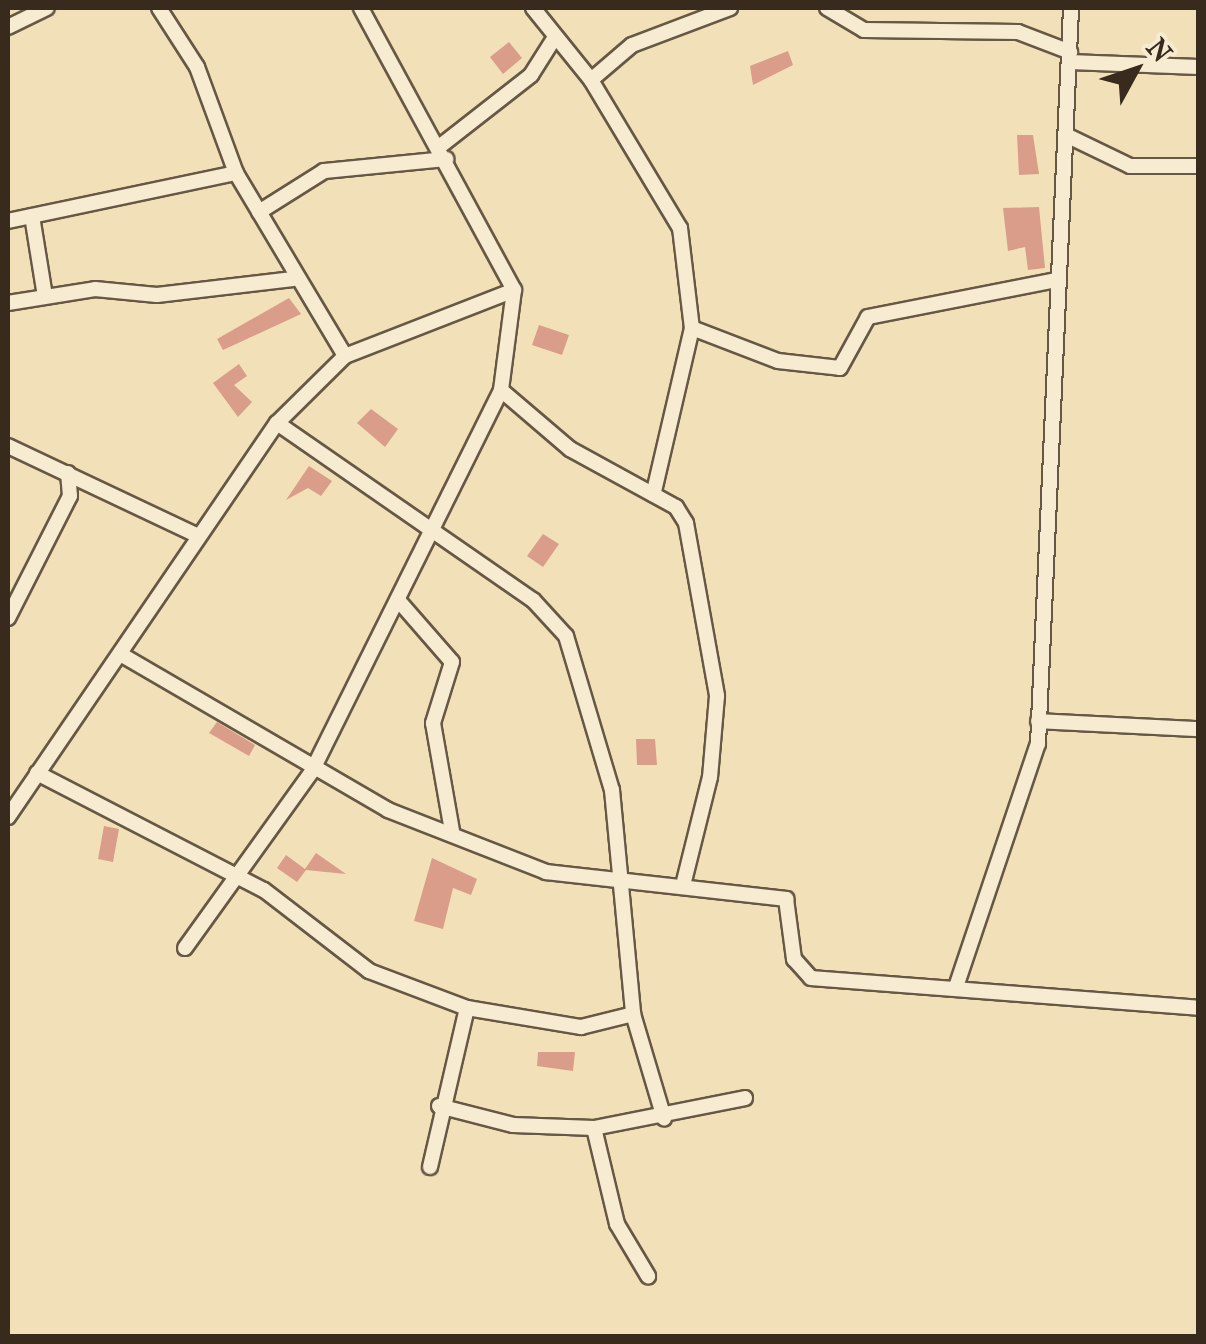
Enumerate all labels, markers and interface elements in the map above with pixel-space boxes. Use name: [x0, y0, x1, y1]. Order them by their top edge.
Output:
north arrow: [1086, 20, 1186, 120]
text: N: [1140, 32, 1179, 69]

